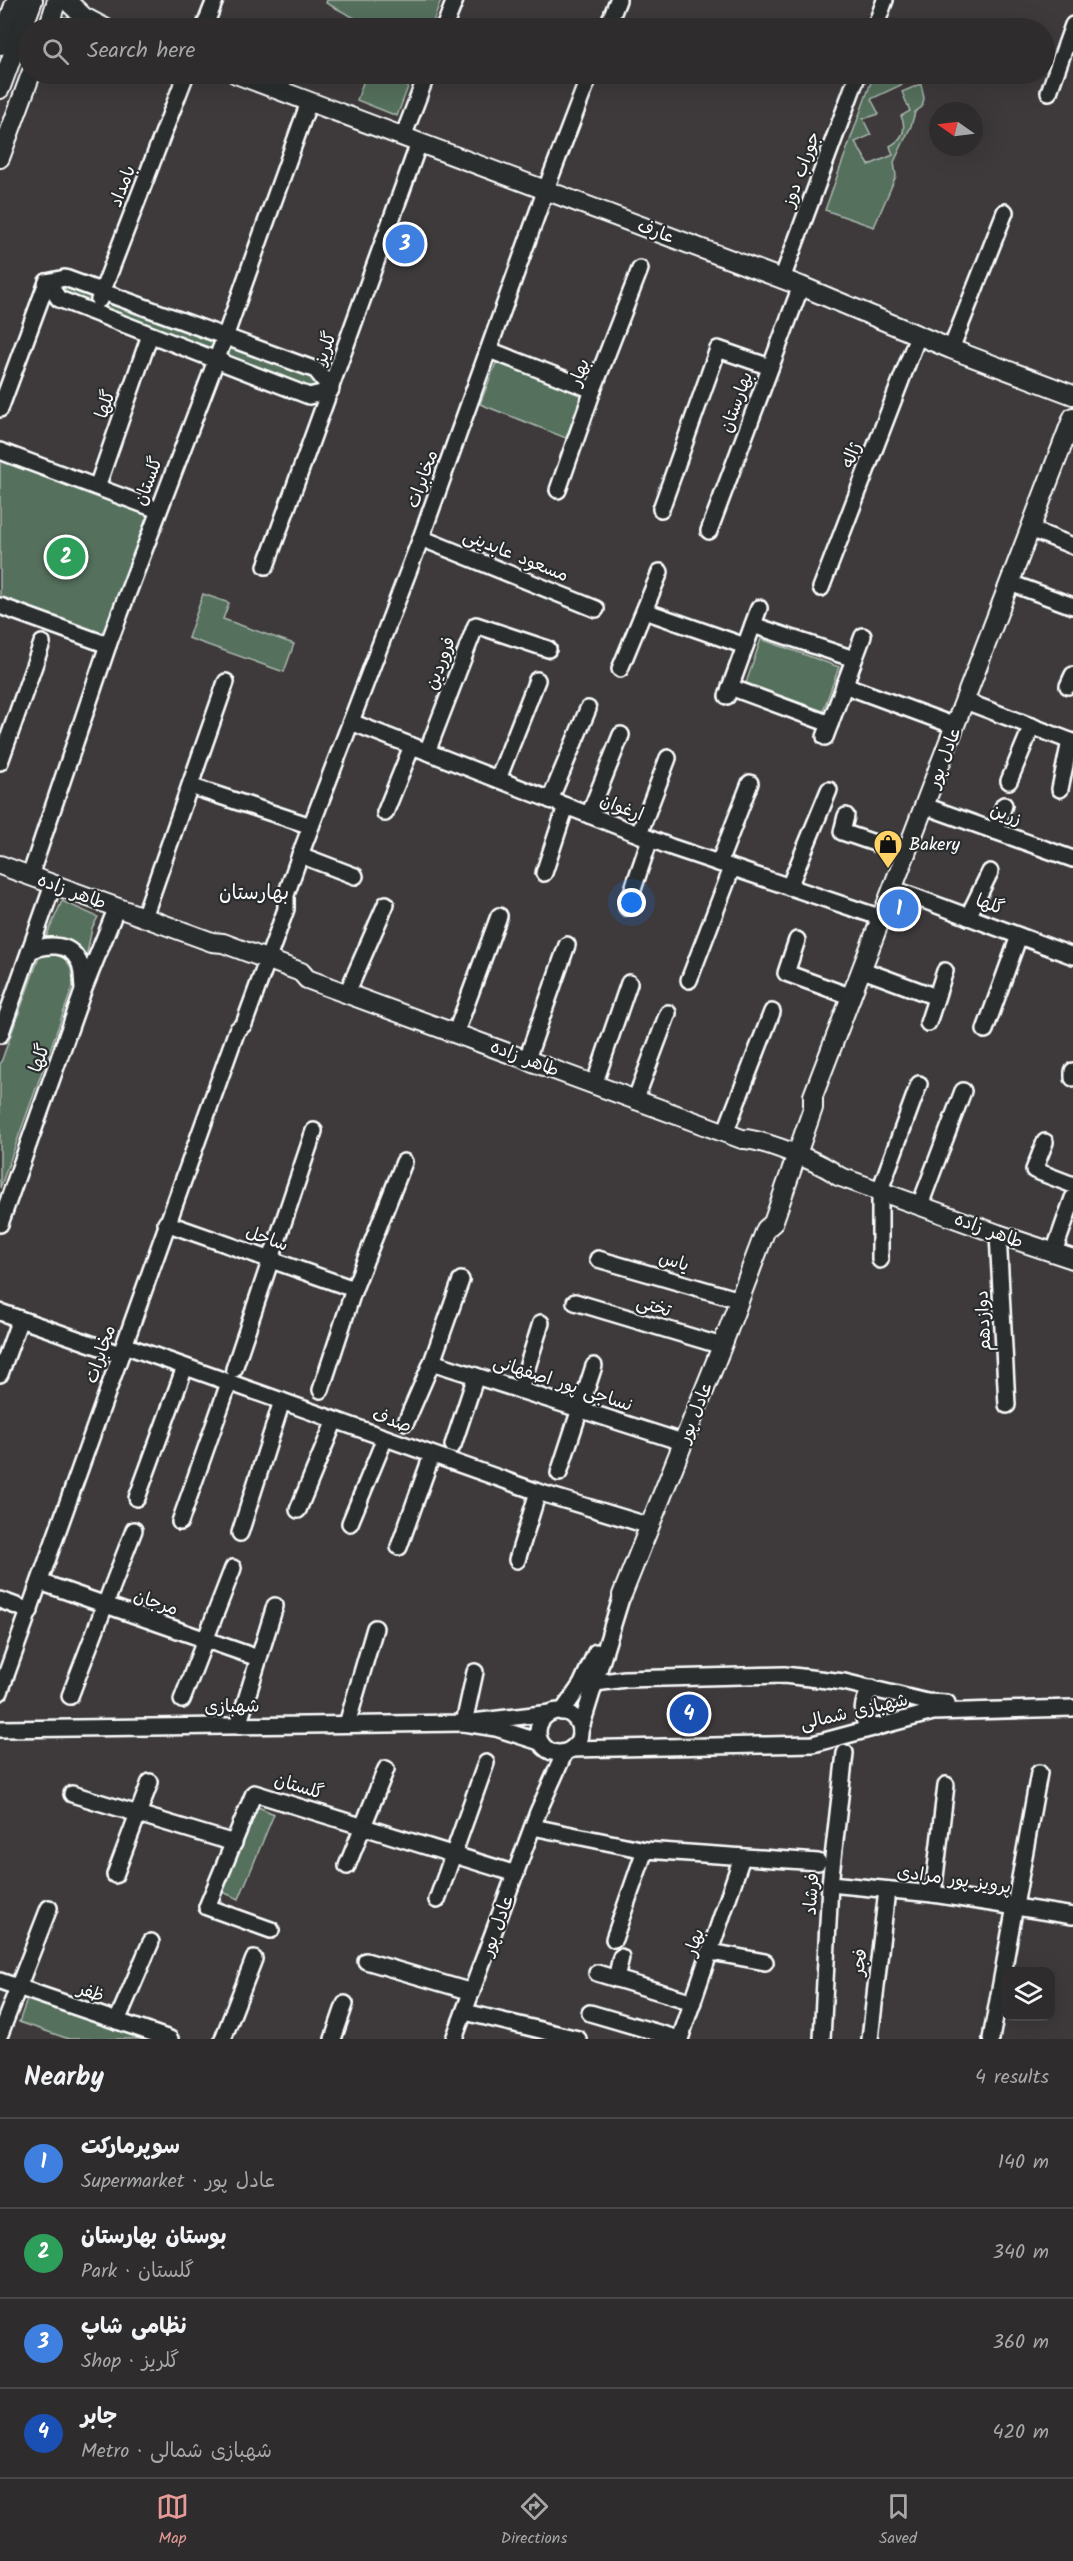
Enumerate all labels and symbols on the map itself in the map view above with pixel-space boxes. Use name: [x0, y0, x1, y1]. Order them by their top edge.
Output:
north arrow: [929, 102, 983, 156]
street label: جوراب دوز: [775, 128, 829, 213]
street label: بامداد: [102, 161, 145, 212]
street label: عارف: [633, 212, 678, 253]
pin: 3: [386, 222, 424, 266]
street label: گلریز: [306, 327, 346, 371]
street label: بهار: [561, 355, 599, 392]
street label: بهارستان: [713, 368, 762, 437]
street label: گلها: [88, 386, 125, 423]
street label: ژاله: [834, 438, 871, 473]
street label: مخابرات: [399, 446, 447, 513]
street label: گلستان: [127, 453, 172, 510]
street label: مسعود عابدینی: [458, 522, 573, 591]
pin: 2: [46, 534, 86, 580]
street label: فروردین: [418, 633, 465, 694]
street label: عادل پور: [920, 722, 970, 794]
street label: ارغوان: [595, 787, 648, 830]
street label: زرین: [985, 796, 1026, 835]
shop icon: Bakery: [872, 828, 904, 870]
place label: Bakery: [909, 831, 960, 860]
street label: طاهر زاده: [33, 867, 110, 918]
district label: بهارستان: [219, 878, 289, 910]
pin: 1: [880, 886, 918, 932]
street label: گلها: [971, 887, 1008, 924]
your location: [617, 888, 646, 917]
street label: طاهر زاده: [486, 1033, 563, 1086]
street label: گلها: [22, 1040, 59, 1077]
street label: طاهر زاده: [950, 1206, 1027, 1257]
street label: ساحل: [241, 1218, 292, 1261]
street label: یاس: [655, 1244, 692, 1281]
street label: تختی: [633, 1288, 675, 1327]
street label: دوازدهم: [968, 1290, 1001, 1352]
street label: مخابرات: [78, 1321, 125, 1388]
street label: نساجی پور اصفهانی: [489, 1348, 636, 1421]
street label: عادل پور: [670, 1377, 722, 1450]
street label: صدف: [368, 1401, 415, 1442]
street label: مرجان: [129, 1582, 182, 1625]
street label: شهبازی شمالی: [798, 1686, 911, 1739]
pin: 4: [670, 1692, 708, 1736]
street label: شهبازی: [204, 1693, 260, 1722]
street label: گلستان: [270, 1766, 327, 1809]
street label: پرویز پور مرادی: [895, 1858, 1013, 1903]
street label: فرشاد: [797, 1872, 828, 1916]
street label: عادل پور: [473, 1890, 523, 1962]
street label: بهار: [677, 1925, 714, 1962]
street label: فجر: [844, 1947, 877, 1979]
street label: ظفر: [71, 1975, 108, 2011]

